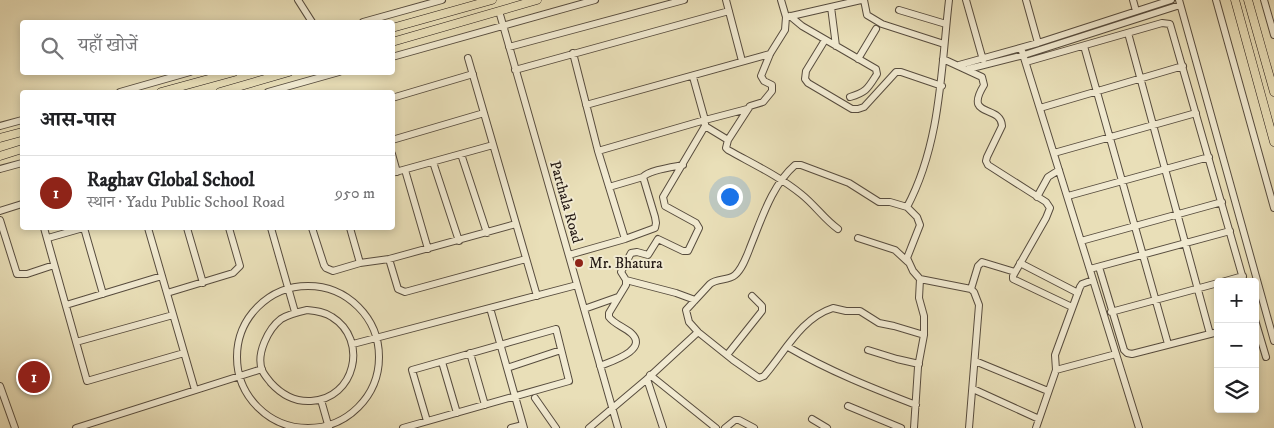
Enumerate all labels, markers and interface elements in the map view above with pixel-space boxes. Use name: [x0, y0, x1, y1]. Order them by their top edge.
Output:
search box: [20, 20, 395, 75]
icon: search: [38, 34, 66, 62]
text: यहाँ खोजें: [78, 34, 138, 57]
text: आस-पास: [40, 107, 115, 133]
street label: Parthala Road: [545, 159, 587, 246]
text: Raghav Global School: [87, 169, 254, 192]
text: 1: [53, 183, 59, 203]
text: 950 m: [335, 183, 375, 203]
your location: [717, 184, 743, 210]
text: स्थान · Yadu Public School Road: [87, 192, 285, 212]
place label: Mr. Bhatura: [589, 254, 663, 273]
marker: Mr. Bhatura: [573, 257, 585, 269]
map controls: [1214, 278, 1259, 413]
button: +: [1214, 278, 1259, 323]
button: −: [1214, 323, 1259, 368]
pin: 1: [18, 358, 50, 396]
button: layers: [1214, 368, 1259, 413]

